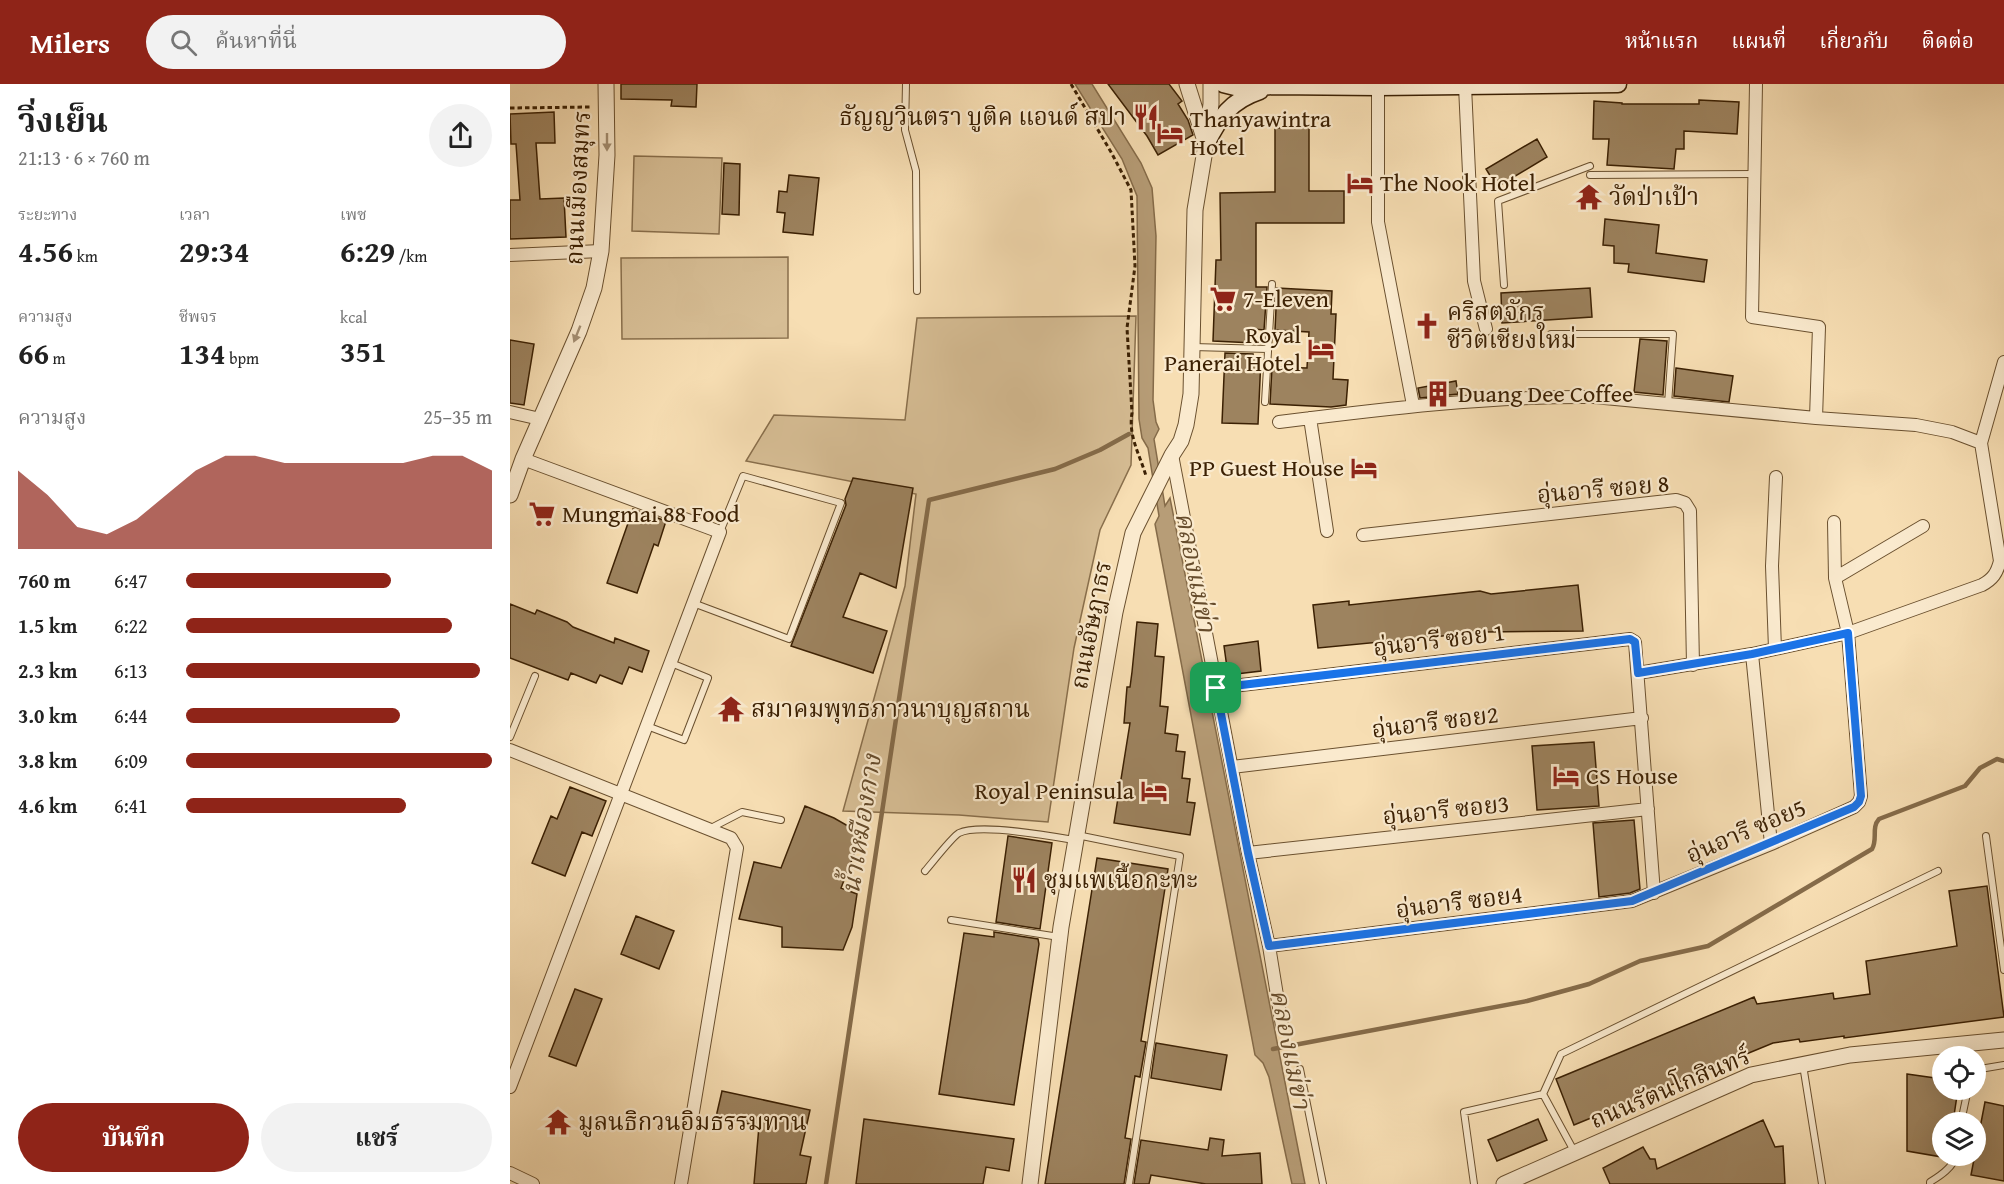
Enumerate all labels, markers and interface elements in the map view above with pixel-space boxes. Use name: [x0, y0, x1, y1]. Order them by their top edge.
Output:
search box: [146, 15, 566, 69]
text: Milers: [30, 22, 110, 63]
text: ค้นหาที่นี่: [215, 24, 297, 56]
text: หน้าแรก: [1625, 25, 1698, 56]
text: แผนที่: [1731, 25, 1786, 56]
text: เกี่ยวกับ: [1819, 25, 1889, 56]
text: ติดต่อ: [1922, 25, 1974, 56]
icon: search: [167, 26, 200, 59]
text: วิ่งเย็น: [18, 96, 108, 144]
place label: ธัญญวินตรา บูติค แอนด์ สปา: [839, 99, 1126, 134]
place label: Thanyawintra Hotel: [1190, 101, 1332, 164]
restaurant icon: ธัญญวินตรา บูติค แอนด์ สปา: [1131, 102, 1161, 132]
button: share: [429, 104, 492, 167]
street label: ถนนเมืองสมุทร: [556, 110, 599, 266]
hotel icon: Thanyawintra Hotel: [1155, 118, 1185, 148]
one-way arrow: [602, 133, 612, 152]
text: 21:13 · 6 × 760 m: [18, 143, 150, 172]
place label: The Nook Hotel: [1380, 165, 1536, 200]
hotel icon: The Nook Hotel: [1345, 168, 1375, 198]
place label: วัดป่าเป้า: [1609, 179, 1699, 214]
temple icon: วัดป่าเป้า: [1574, 182, 1604, 212]
text: ระยะทาง: [18, 202, 77, 226]
text: เวลา: [179, 202, 210, 226]
text: เพซ: [340, 202, 367, 226]
text: 4.56: [18, 229, 73, 273]
text: 29:34: [179, 229, 250, 273]
text: 6:29: [340, 229, 395, 273]
text: km: [73, 244, 98, 268]
text: /km: [395, 244, 427, 268]
place label: 7-Eleven: [1243, 281, 1330, 316]
supermarket icon: 7-Eleven: [1208, 284, 1238, 314]
place label: คริสตจักร ชีวิตเชียงใหม่: [1447, 294, 1576, 357]
text: ความสูง: [18, 304, 73, 328]
text: ชีพจร: [179, 304, 217, 328]
text: kcal: [340, 305, 367, 329]
church icon: คริสตจักร ชีวิตเชียงใหม่: [1412, 311, 1442, 341]
place label: Royal Panerai Hotel: [1164, 317, 1301, 380]
one-way arrow: [572, 325, 582, 343]
text: 351: [340, 329, 387, 373]
text: 66: [18, 331, 49, 375]
text: 134: [179, 331, 226, 375]
hotel icon: Royal Panerai Hotel: [1306, 334, 1336, 364]
text: m: [49, 346, 66, 370]
text: bpm: [226, 346, 259, 370]
place label: Duang Dee Coffee: [1458, 376, 1633, 411]
building icon: Duang Dee Coffee: [1423, 379, 1453, 409]
text: ความสูง: [18, 402, 86, 431]
text: 25–35 m: [423, 402, 492, 431]
place label: PP Guest House: [1189, 450, 1344, 485]
hotel icon: PP Guest House: [1349, 453, 1379, 483]
street label: อุ่นอารี ซอย 8: [1535, 465, 1670, 512]
place label: Mungmai 88 Food: [562, 496, 740, 531]
supermarket icon: Mungmai 88 Food: [527, 499, 557, 529]
water label: คลองแม่ข่า: [1166, 508, 1227, 637]
street label: ถนนอัษฎาธร: [1061, 558, 1120, 692]
text: 760 m: [18, 566, 71, 595]
text: 6:47: [114, 566, 148, 595]
text: 1.5 km: [18, 611, 77, 640]
text: 6:22: [114, 611, 148, 640]
street label: อุ่นอารี ซอย 1: [1371, 614, 1507, 665]
text: 2.3 km: [18, 656, 77, 685]
text: 6:13: [114, 656, 148, 685]
pin: [1190, 662, 1241, 713]
icon: arrive: [1199, 671, 1232, 704]
place label: สมาคมพุทธภาวนาบุญสถาน: [751, 691, 1030, 726]
temple icon: สมาคมพุทธภาวนาบุญสถาน: [716, 694, 746, 724]
street label: อุ่นอารี ซอย2: [1370, 696, 1500, 747]
text: 3.0 km: [18, 701, 77, 730]
text: 6:44: [114, 701, 148, 730]
text: 3.8 km: [18, 746, 77, 775]
text: 6:09: [114, 746, 148, 775]
water label: น้ำเหมืองกาง: [830, 750, 891, 897]
place label: CS House: [1586, 758, 1678, 793]
hotel icon: CS House: [1551, 761, 1581, 791]
place label: Royal Peninsula: [975, 773, 1135, 808]
hotel icon: Royal Peninsula: [1139, 776, 1169, 806]
street label: อุ่นอารี ซอย3: [1381, 785, 1511, 834]
street label: อุ่นอารี ซอย5: [1680, 790, 1811, 872]
text: 4.6 km: [18, 791, 77, 820]
text: 6:41: [114, 791, 148, 820]
place label: ชุมแพเนื้อกะทะ: [1044, 862, 1198, 897]
restaurant icon: ชุมแพเนื้อกะทะ: [1009, 865, 1039, 895]
street label: อุ่นอารี ซอย4: [1394, 876, 1524, 927]
water label: คลองแม่ข่า: [1261, 985, 1322, 1114]
street label: ถนนรัตนโกสินทร์: [1584, 1038, 1756, 1137]
map controls: [1932, 1046, 1986, 1166]
button: locate: [1932, 1046, 1986, 1100]
button: บันทึก: [18, 1103, 249, 1172]
button: แชร์: [261, 1103, 492, 1172]
place label: มูลนธิกวนอิมธรรมทาน: [578, 1104, 807, 1139]
temple icon: มูลนธิกวนอิมธรรมทาน: [543, 1107, 573, 1137]
button: layers: [1932, 1112, 1986, 1166]

